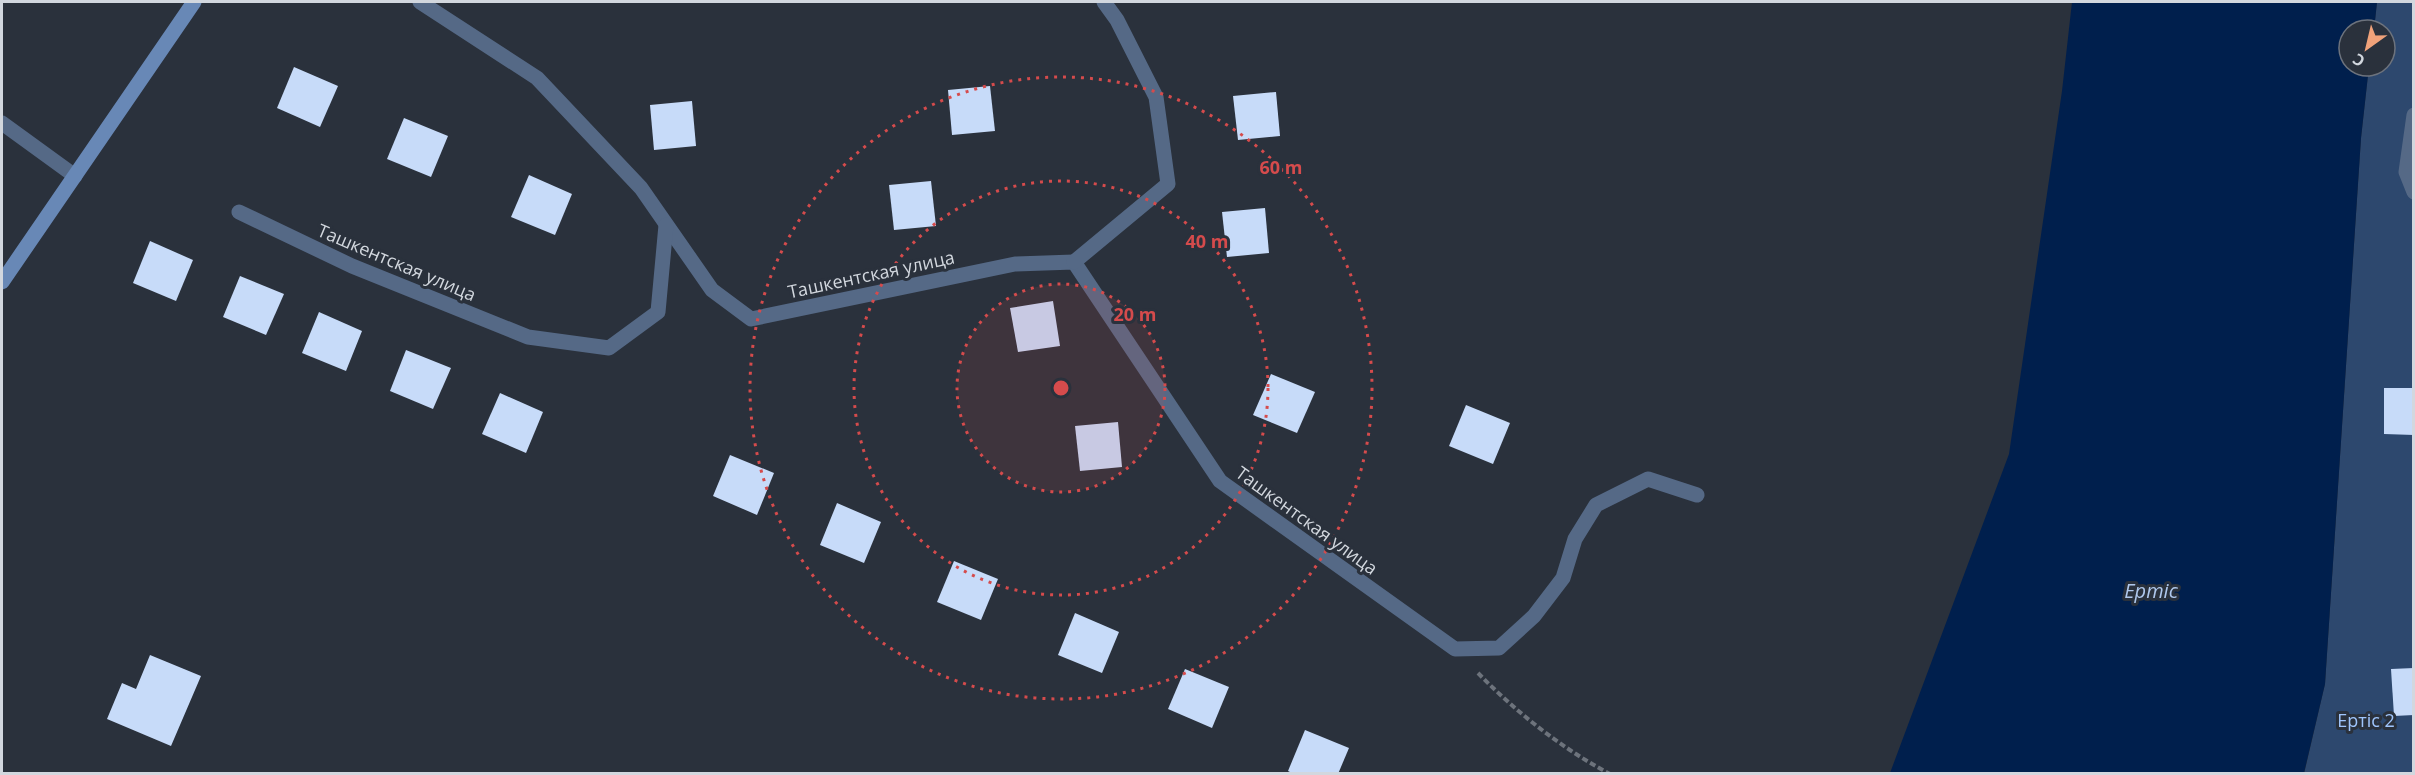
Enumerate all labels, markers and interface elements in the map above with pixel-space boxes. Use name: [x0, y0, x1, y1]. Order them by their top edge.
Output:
north arrow: [2337, 18, 2397, 78]
text: С: [2348, 48, 2369, 72]
text: 60 m: [1260, 155, 1302, 179]
street label: Ташкентская улица: [314, 218, 480, 306]
text: 40 m: [1186, 229, 1228, 253]
street label: Ташкентская улица: [785, 245, 957, 303]
text: 20 m: [1114, 302, 1156, 326]
centre of rings: [1051, 378, 1071, 398]
street label: Ташкентская улица: [1231, 460, 1383, 580]
water label: Ертіс: [2124, 577, 2179, 604]
park label: Ертіс 2: [2337, 708, 2395, 732]

